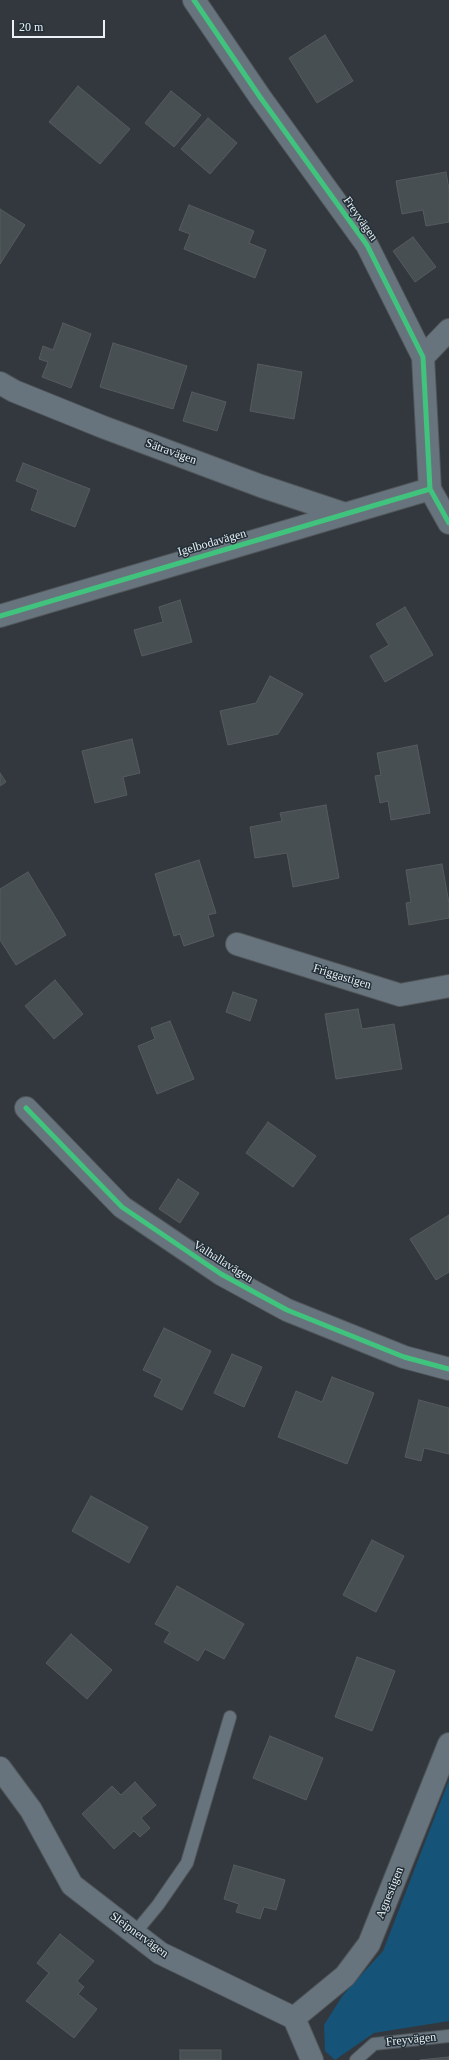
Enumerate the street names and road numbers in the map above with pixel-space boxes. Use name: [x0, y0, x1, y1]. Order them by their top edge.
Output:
street label: Freyvägen: [340, 194, 380, 244]
street label: Sätravägen: [143, 436, 199, 468]
street label: Igelbodavägen: [176, 526, 248, 560]
street label: Friggastigen: [311, 961, 373, 993]
street label: Valhallavägen: [190, 1238, 256, 1286]
street label: Agnestigen: [373, 1865, 407, 1921]
street label: Sleipnervägen: [107, 1909, 171, 1961]
street label: Freyvägen: [385, 2030, 437, 2050]

